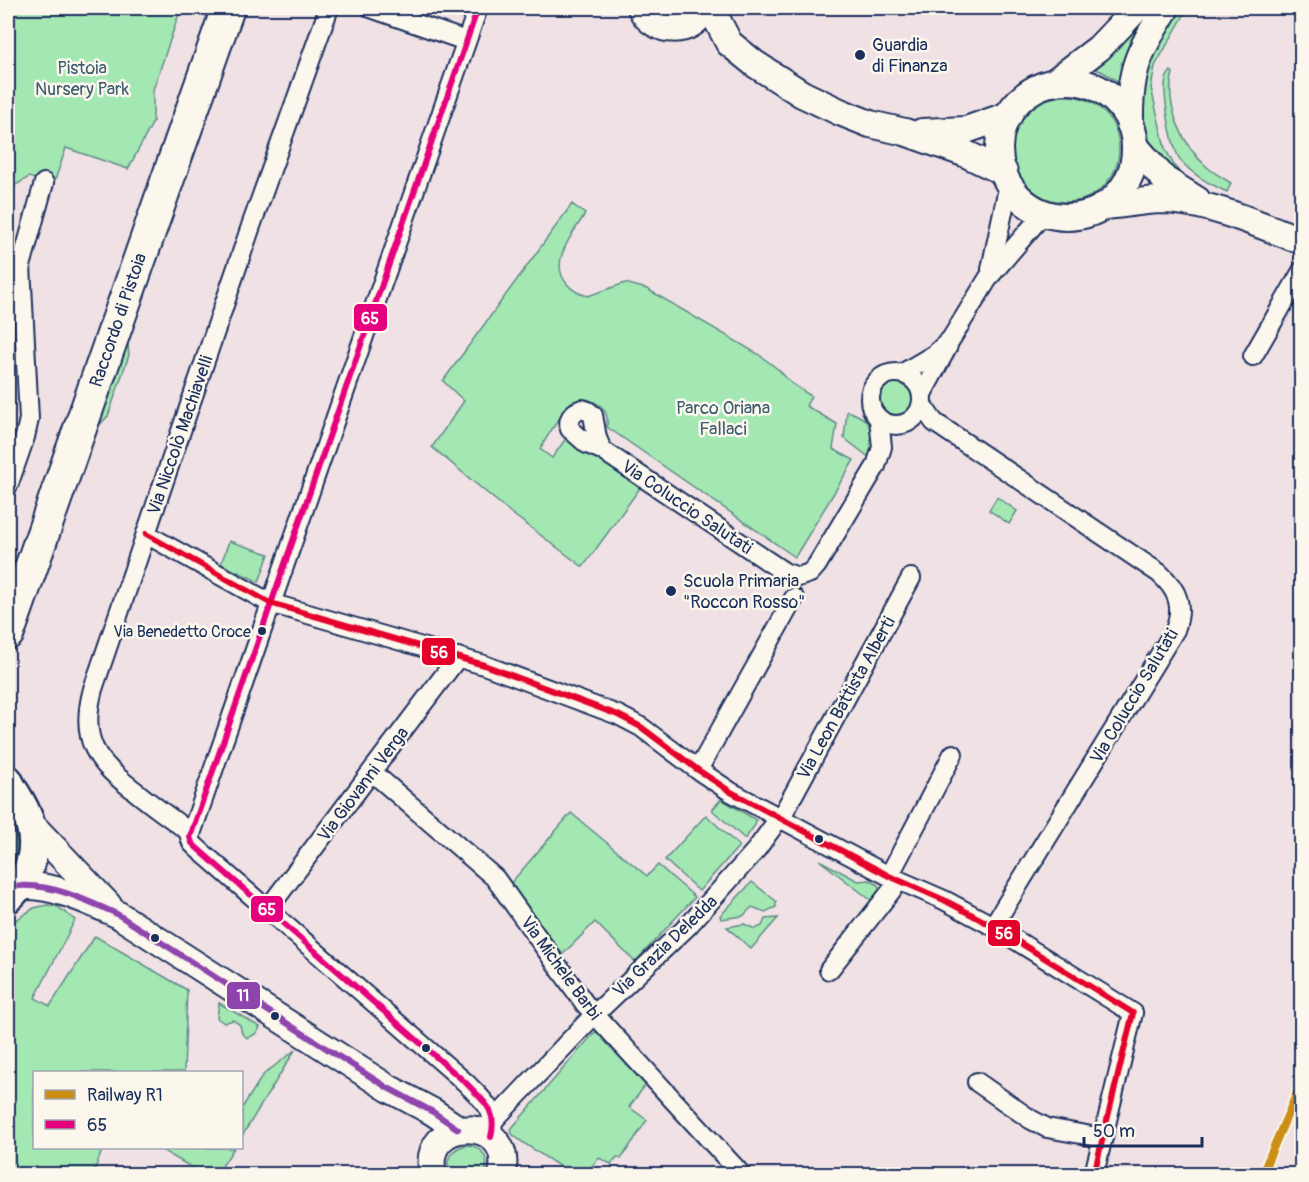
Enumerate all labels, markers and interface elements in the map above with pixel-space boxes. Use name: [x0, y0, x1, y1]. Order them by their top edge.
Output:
place label: Guardia di Finanza: [872, 34, 948, 78]
marker: Guardia di Finanza: [853, 48, 867, 62]
park label: Pistoia Nursery Park: [35, 57, 130, 101]
street label: Raccordo di Pistoia: [85, 250, 152, 390]
line badge: 65: [353, 303, 388, 332]
text: 65: [361, 309, 379, 329]
street label: Via Niccolò Machiavelli: [142, 352, 219, 518]
park label: Parco Oriana Fallaci: [676, 397, 770, 441]
street label: Via Coluccio Salutati: [617, 455, 757, 560]
place label: Scuola Primaria "Roccon Rosso": [683, 570, 805, 614]
marker: Scuola Primaria "Roccon Rosso": [664, 584, 678, 598]
street label: Via Leon Battista Alberti: [792, 613, 901, 784]
place label: Via Benedetto Croce: [113, 622, 251, 642]
marker: Via Benedetto Croce: [256, 625, 268, 637]
street label: Via Coluccio Salutati: [1085, 625, 1184, 768]
line badge: 56: [421, 637, 456, 666]
text: 56: [430, 643, 448, 663]
street label: Via Giovanni Verga: [313, 722, 414, 846]
unlabelled marker: [813, 833, 825, 845]
street label: Via Grazia Deledda: [608, 890, 723, 1002]
line badge: 65: [250, 895, 284, 923]
text: 65: [258, 900, 276, 920]
street label: Via Michele Barbi: [515, 912, 606, 1025]
line badge: 56: [987, 919, 1021, 947]
text: 56: [995, 924, 1013, 944]
unlabelled marker: [149, 932, 161, 944]
line badge: 11: [226, 981, 261, 1010]
text: 11: [237, 986, 249, 1006]
unlabelled marker: [269, 1010, 281, 1022]
unlabelled marker: [420, 1042, 432, 1054]
legend: [33, 1071, 243, 1149]
text: Railway R1: [87, 1084, 163, 1107]
scale bar: [1084, 1110, 1202, 1148]
text: 65: [87, 1114, 107, 1137]
text: 50 m: [1093, 1120, 1135, 1143]

